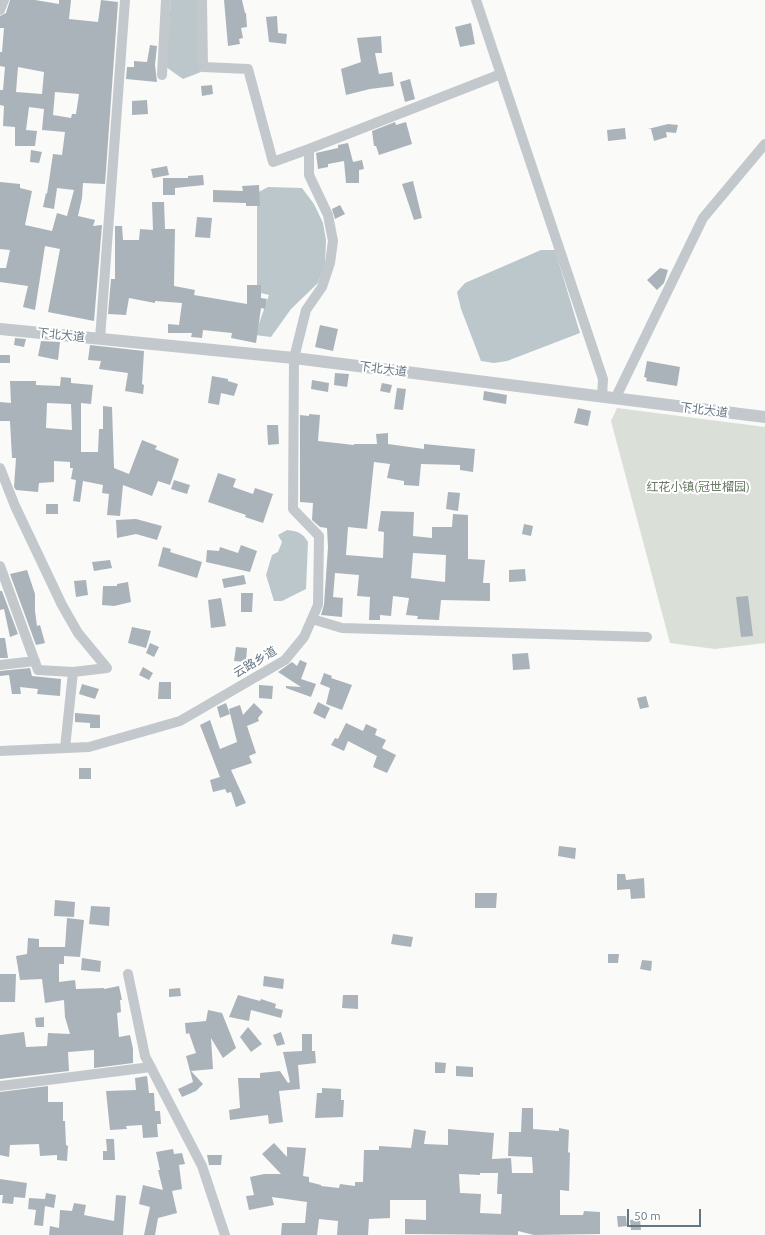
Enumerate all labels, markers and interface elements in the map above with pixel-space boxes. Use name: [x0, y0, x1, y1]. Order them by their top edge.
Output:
street label: 下北大道: [36, 325, 86, 345]
street label: 下北大道: [358, 359, 408, 379]
street label: 下北大道: [679, 400, 729, 420]
park label: 红花小镇(冠世榴园): [646, 480, 750, 494]
street label: 云路乡道: [231, 643, 279, 681]
scale bar: [629, 1201, 703, 1227]
text: 50 m: [634, 1209, 661, 1222]

